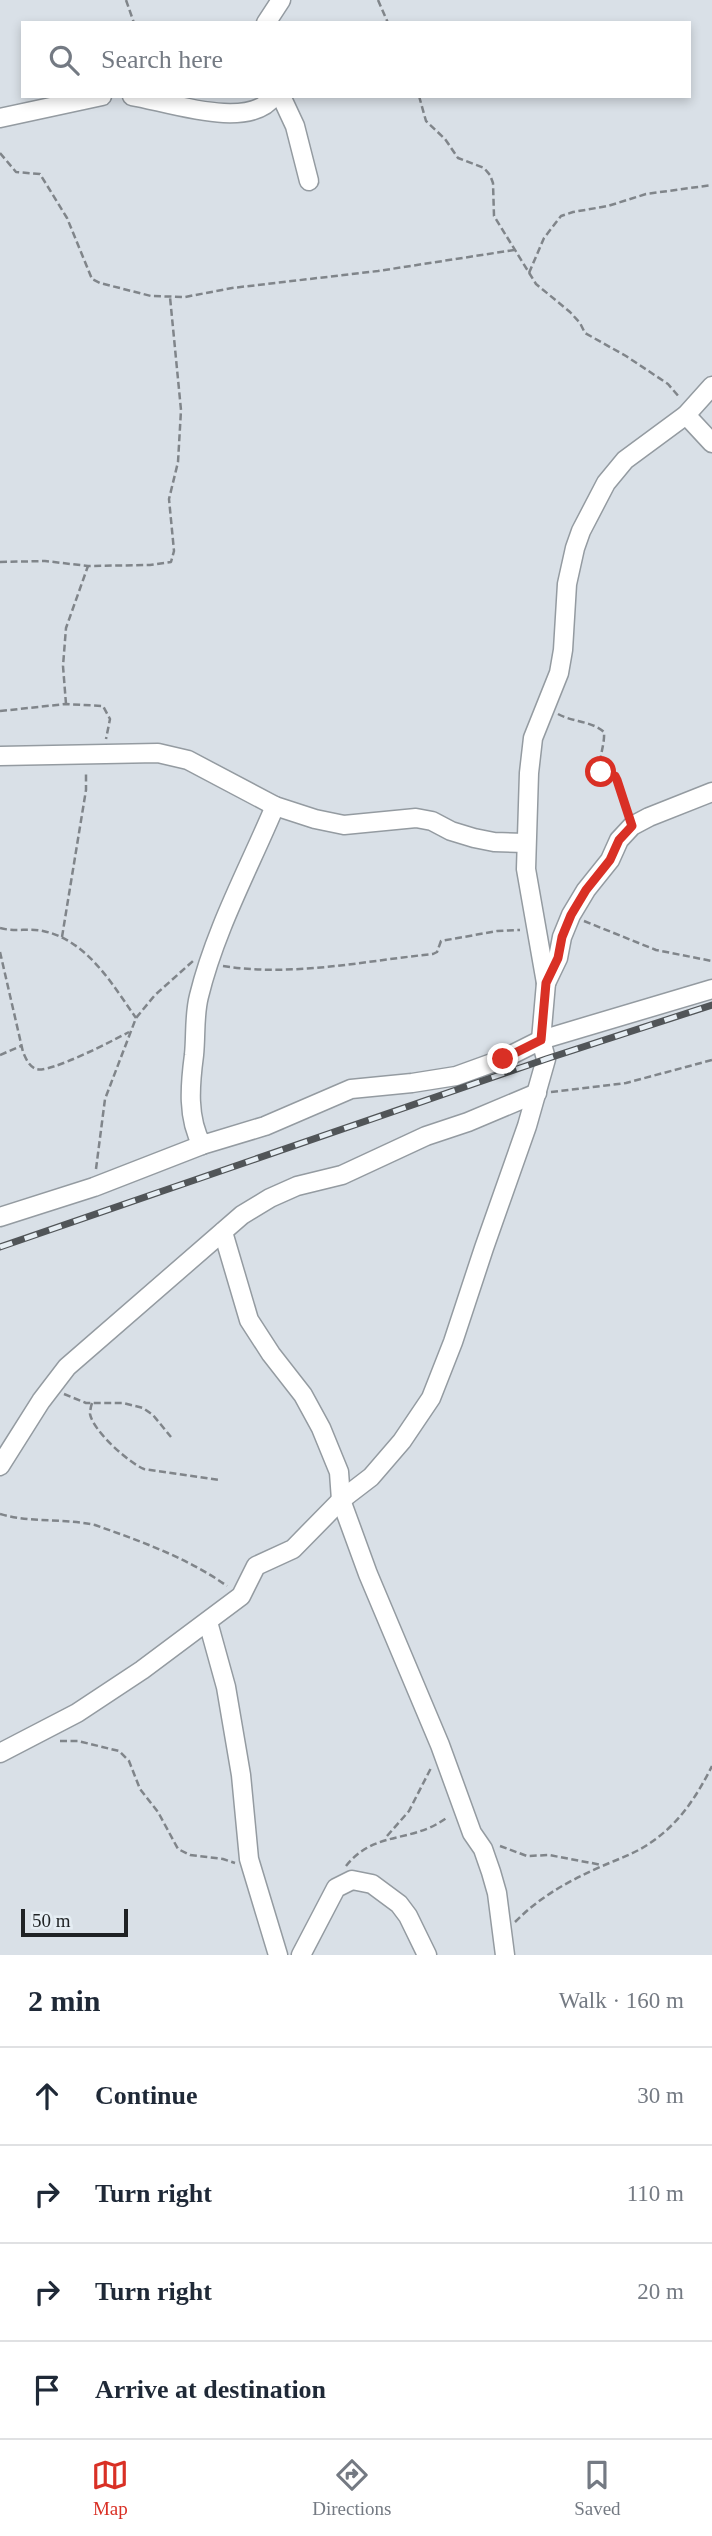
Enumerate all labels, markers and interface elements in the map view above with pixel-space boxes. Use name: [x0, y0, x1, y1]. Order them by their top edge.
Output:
search box: [21, 21, 691, 98]
icon: search: [45, 41, 83, 79]
text: Search here: [101, 45, 223, 74]
route start: [585, 756, 616, 787]
route end: [487, 1043, 518, 1074]
scale bar: [21, 1906, 128, 1938]
text: 50 m: [32, 1910, 71, 1931]
text: 2 min: [28, 1984, 101, 2017]
text: Walk · 160 m: [559, 1988, 684, 2013]
icon: ahead: [28, 2077, 66, 2115]
text: Continue: [95, 2081, 198, 2110]
text: 30 m: [637, 2083, 684, 2108]
icon: right: [28, 2175, 66, 2213]
text: Turn right: [95, 2179, 212, 2208]
text: 110 m: [627, 2181, 684, 2206]
icon: right: [28, 2273, 66, 2311]
text: Turn right: [95, 2277, 212, 2306]
text: 20 m: [637, 2279, 684, 2304]
icon: arrive: [28, 2371, 66, 2409]
text: Arrive at destination: [95, 2375, 326, 2404]
tab: Map: [91, 2456, 129, 2520]
tab: Directions: [312, 2456, 391, 2520]
tab: Saved: [574, 2456, 621, 2520]

